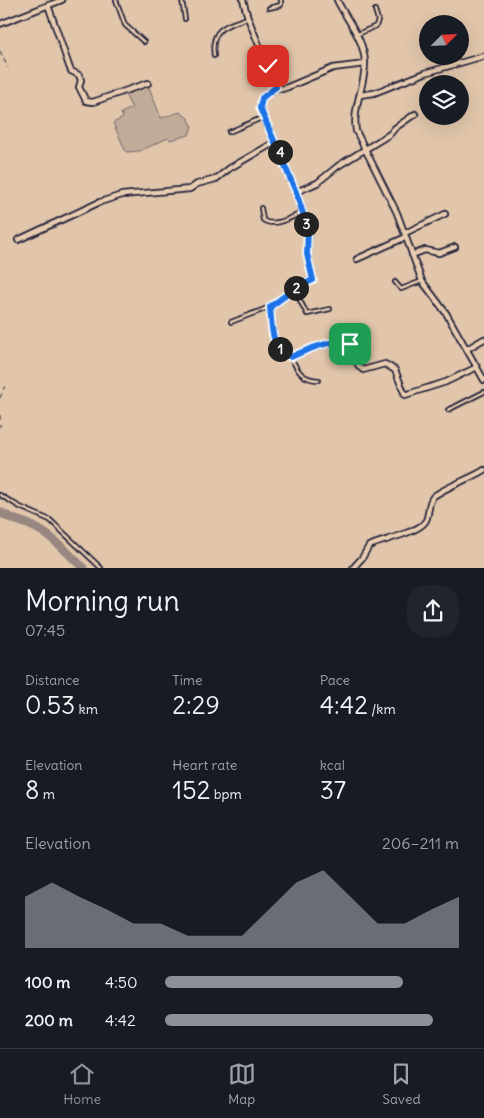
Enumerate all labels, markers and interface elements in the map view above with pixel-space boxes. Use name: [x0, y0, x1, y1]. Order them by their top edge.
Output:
north arrow: [419, 15, 469, 65]
map controls: [419, 15, 469, 125]
pin: [247, 45, 289, 87]
icon: check: [254, 52, 282, 80]
button: layers: [419, 75, 469, 125]
pin: 4: [268, 140, 292, 164]
text: 4: [276, 143, 285, 161]
pin: 3: [294, 212, 318, 236]
text: 3: [303, 215, 310, 233]
pin: 2: [284, 276, 308, 300]
text: 2: [293, 279, 300, 297]
pin: [329, 323, 371, 365]
icon: arrive: [336, 330, 364, 358]
pin: 1: [268, 336, 292, 362]
text: 1: [278, 340, 283, 358]
text: Morning run: [25, 583, 180, 619]
button: share: [407, 585, 459, 637]
text: 07:45: [25, 620, 65, 640]
text: Distance: [25, 671, 80, 689]
text: Time: [172, 671, 203, 689]
text: Pace: [320, 671, 350, 689]
text: 0.53: [25, 689, 75, 721]
text: 2:29: [172, 689, 220, 721]
text: 4:42: [320, 689, 368, 721]
text: km: [75, 700, 98, 718]
text: /km: [368, 700, 396, 718]
text: Elevation: [25, 756, 82, 774]
text: Heart rate: [172, 756, 237, 774]
text: kcal: [320, 756, 345, 774]
text: 8: [25, 774, 39, 806]
text: 152: [172, 774, 210, 806]
text: 37: [320, 774, 346, 806]
text: m: [39, 785, 55, 803]
text: bpm: [210, 785, 242, 803]
text: Elevation: [25, 833, 91, 853]
text: 206–211 m: [382, 833, 459, 853]
text: 100 m: [25, 972, 70, 992]
text: 4:50: [105, 972, 138, 992]
text: 200 m: [25, 1010, 73, 1030]
text: 4:42: [105, 1010, 136, 1030]
tab: Home: [63, 1060, 101, 1108]
tab: Map: [228, 1060, 256, 1108]
tab: Saved: [382, 1060, 421, 1108]

